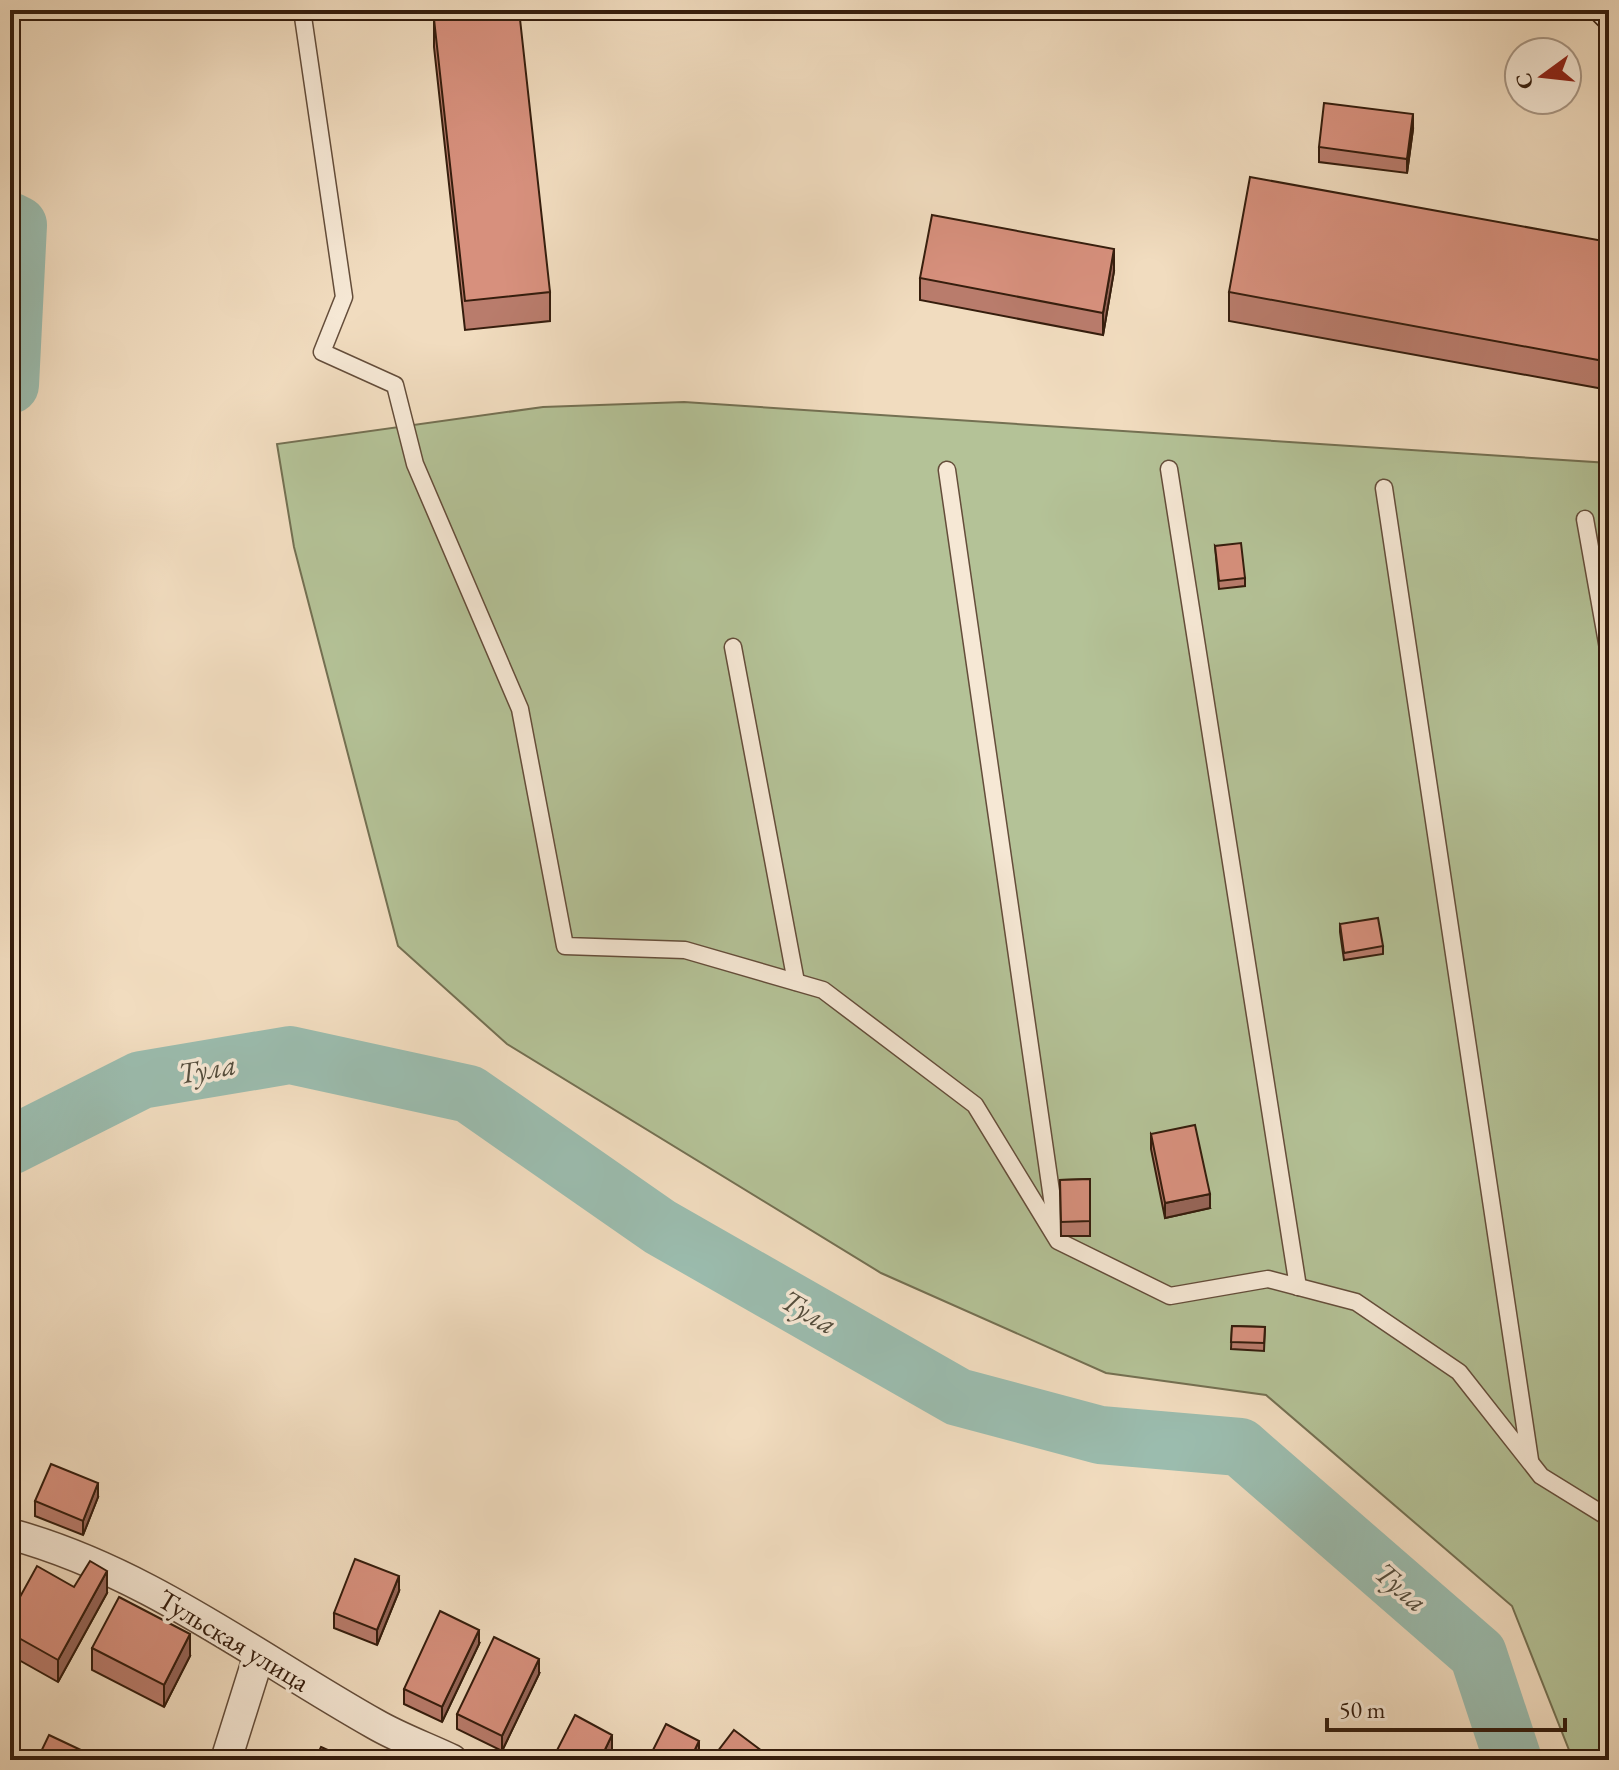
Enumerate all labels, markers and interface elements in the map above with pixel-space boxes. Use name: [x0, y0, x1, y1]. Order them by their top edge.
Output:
north arrow: [1503, 36, 1583, 116]
text: С: [1508, 70, 1540, 92]
water label: Тула: [175, 1044, 239, 1093]
water label: Тула: [774, 1280, 844, 1343]
water label: Тула: [1366, 1553, 1436, 1621]
street label: Тульская улица: [151, 1581, 317, 1700]
scale bar: [1327, 1682, 1565, 1732]
text: 50 m: [1339, 1694, 1386, 1725]

